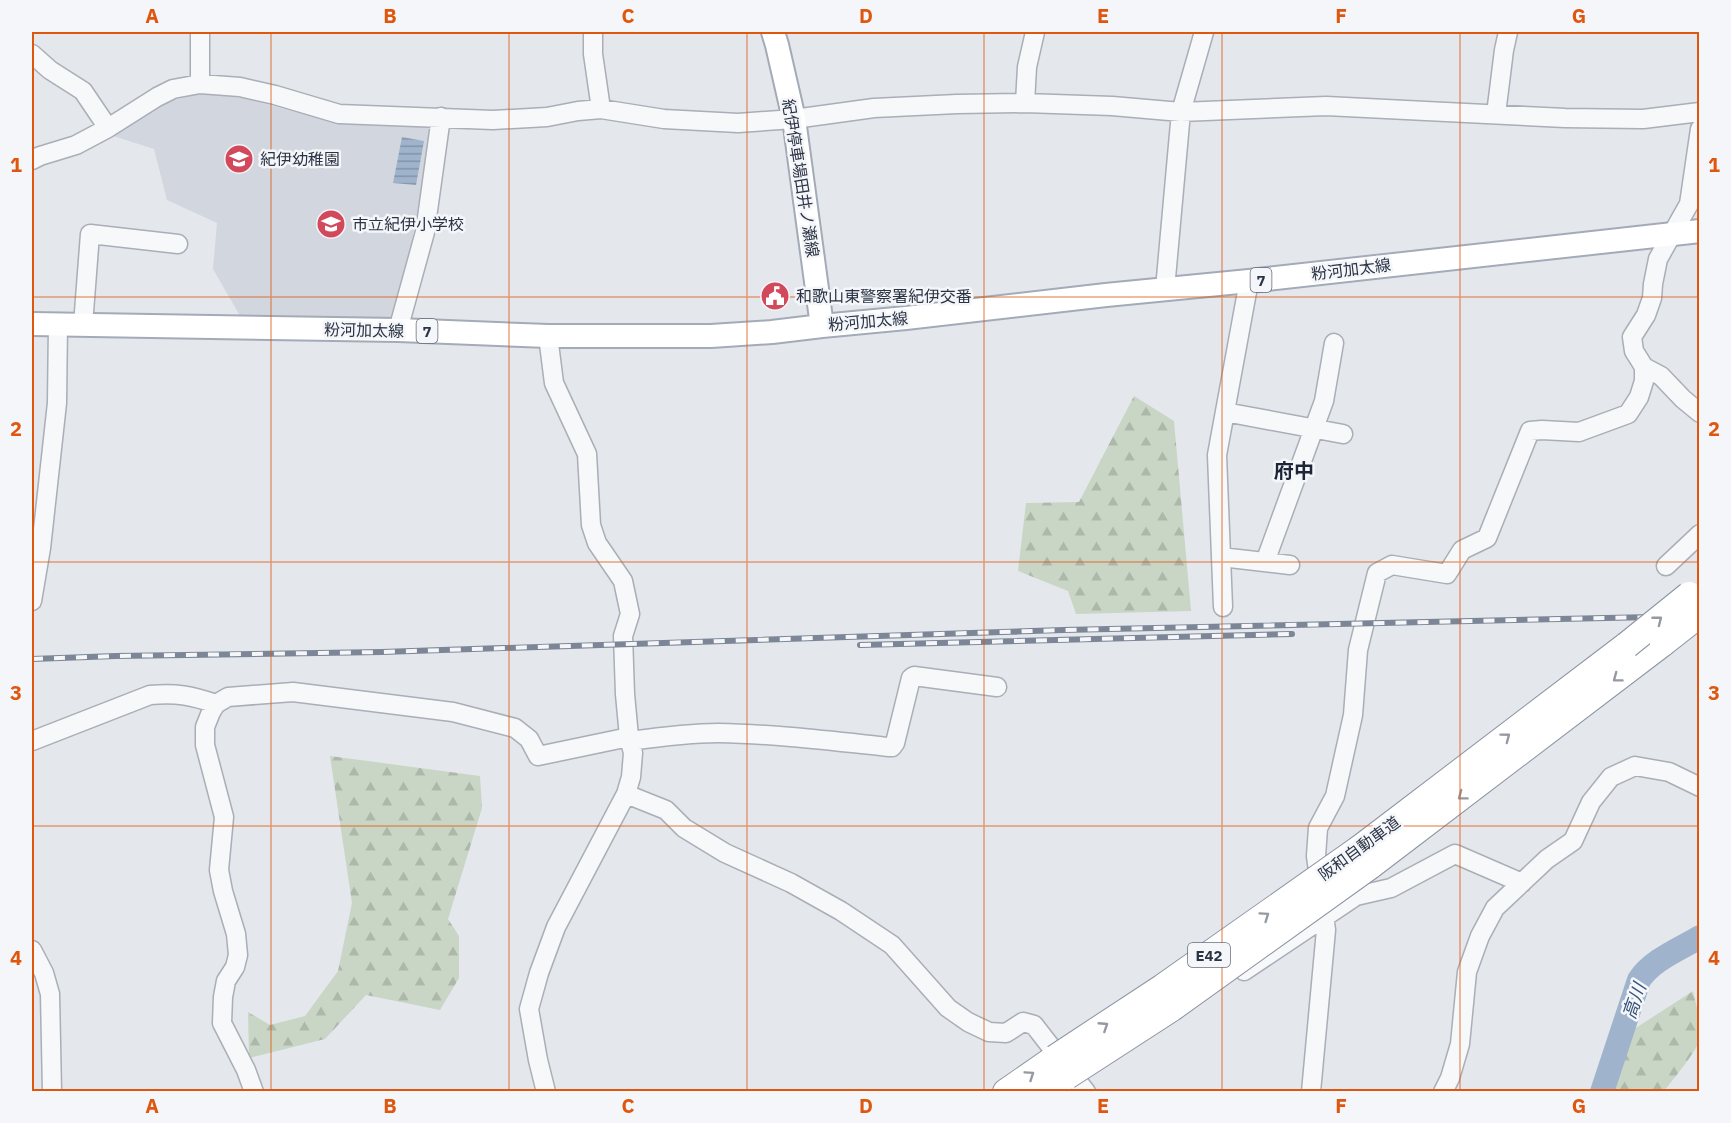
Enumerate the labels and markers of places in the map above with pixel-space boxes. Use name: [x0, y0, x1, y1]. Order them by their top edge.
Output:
school or university icon: 紀伊幼稚園: [223, 143, 255, 175]
place label: 紀伊幼稚園: [260, 149, 340, 169]
school or university icon: 市立紀伊小学校: [315, 208, 347, 240]
place label: 市立紀伊小学校: [352, 214, 464, 234]
public building icon: 和歌山東警察署紀伊交番: [759, 280, 791, 312]
place label: 和歌山東警察署紀伊交番: [796, 286, 972, 306]

